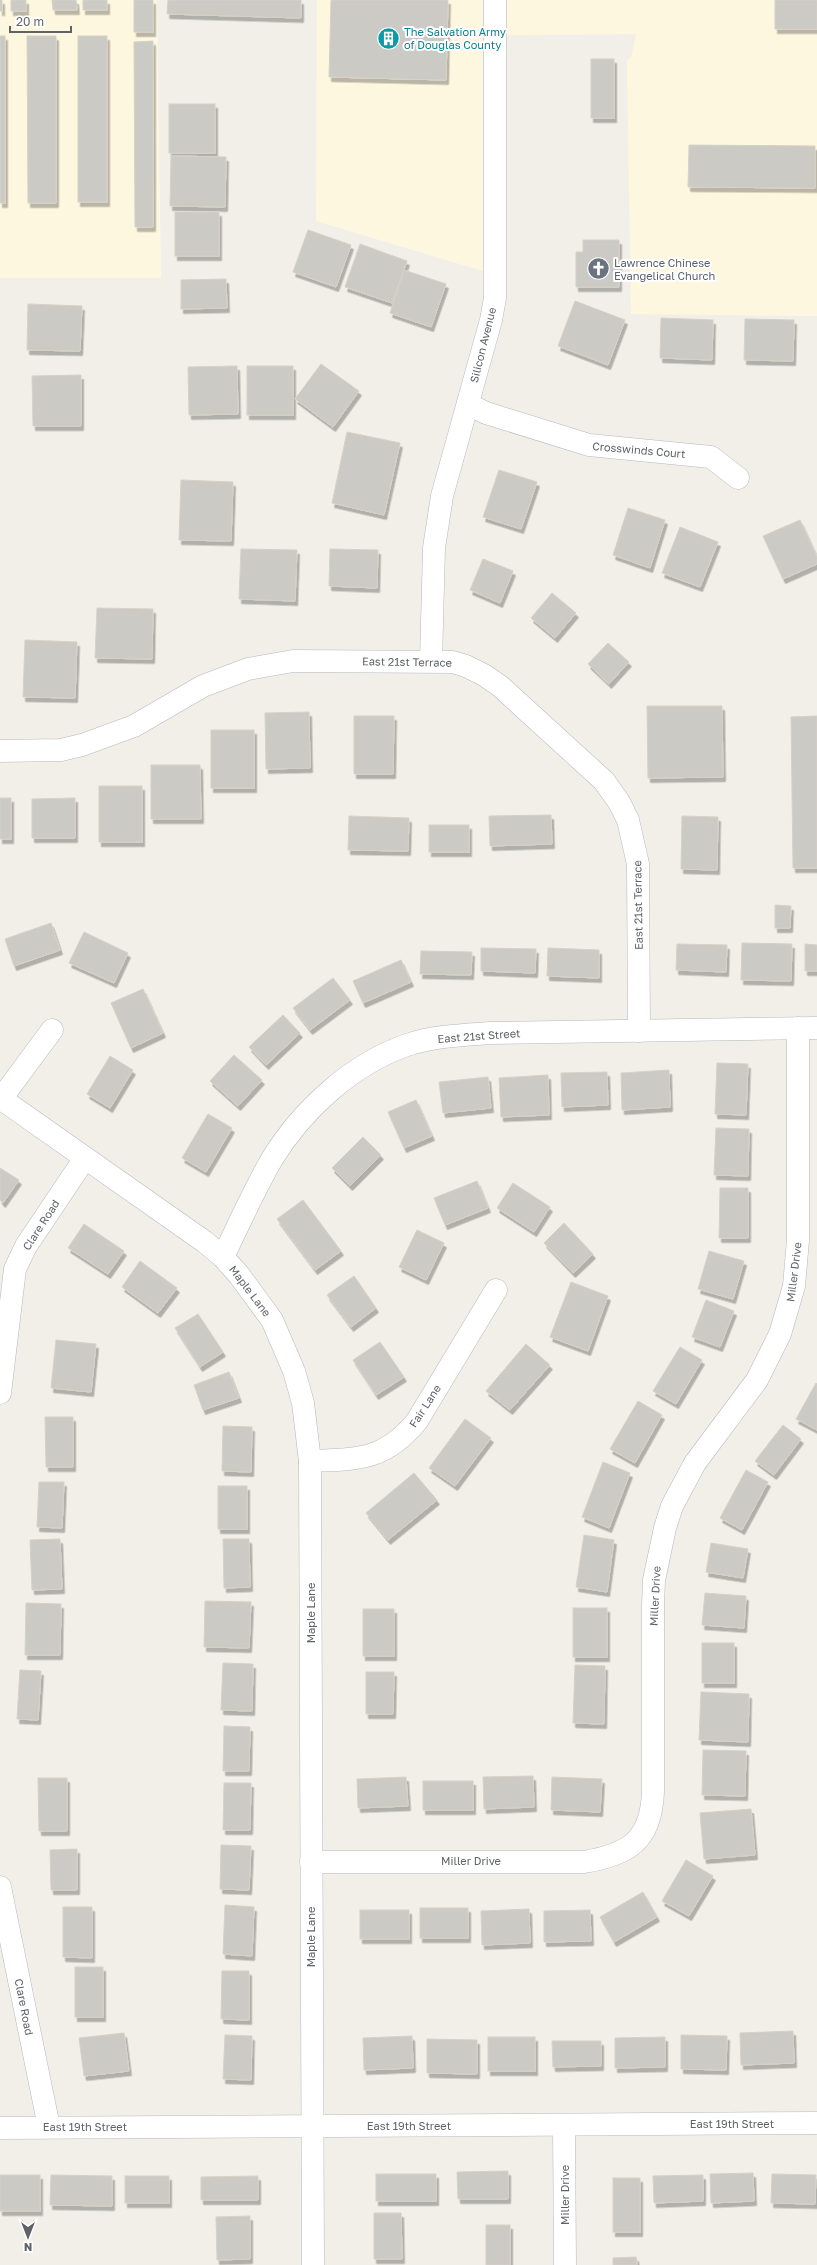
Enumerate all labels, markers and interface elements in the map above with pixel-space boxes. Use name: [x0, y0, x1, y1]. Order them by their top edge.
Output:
scale bar: [10, 8, 71, 34]
text: 20 m: [16, 14, 44, 29]
building icon: The Salvation Army of Douglas County: [375, 25, 401, 51]
place label: The Salvation Army of Douglas County: [404, 25, 506, 51]
church icon: Lawrence Chinese Evangelical Church: [585, 256, 611, 282]
place label: Lawrence Chinese Evangelical Church: [614, 256, 715, 282]
street label: Silicon Avenue: [467, 306, 498, 384]
street label: Crosswinds Court: [592, 439, 686, 460]
street label: East 21st Terrace: [362, 654, 452, 669]
street label: East 21st Terrace: [630, 860, 645, 950]
street label: East 21st Street: [437, 1026, 521, 1045]
street label: Clare Road: [19, 1197, 62, 1252]
street label: Miller Drive: [783, 1241, 804, 1303]
street label: Maple Lane: [227, 1263, 274, 1319]
street label: Fair Lane: [406, 1382, 443, 1430]
street label: Miller Drive: [646, 1566, 663, 1626]
street label: Maple Lane: [304, 1583, 317, 1643]
street label: Miller Drive: [441, 1854, 501, 1867]
street label: Maple Lane: [304, 1907, 317, 1967]
street label: Clare Road: [13, 1977, 36, 2036]
street label: East 19th Street: [690, 2117, 774, 2130]
street label: East 19th Street: [367, 2119, 451, 2132]
street label: East 19th Street: [43, 2120, 127, 2133]
street label: Miller Drive: [558, 2165, 571, 2225]
north arrow: [8, 2217, 48, 2257]
text: N: [24, 2241, 32, 2254]

